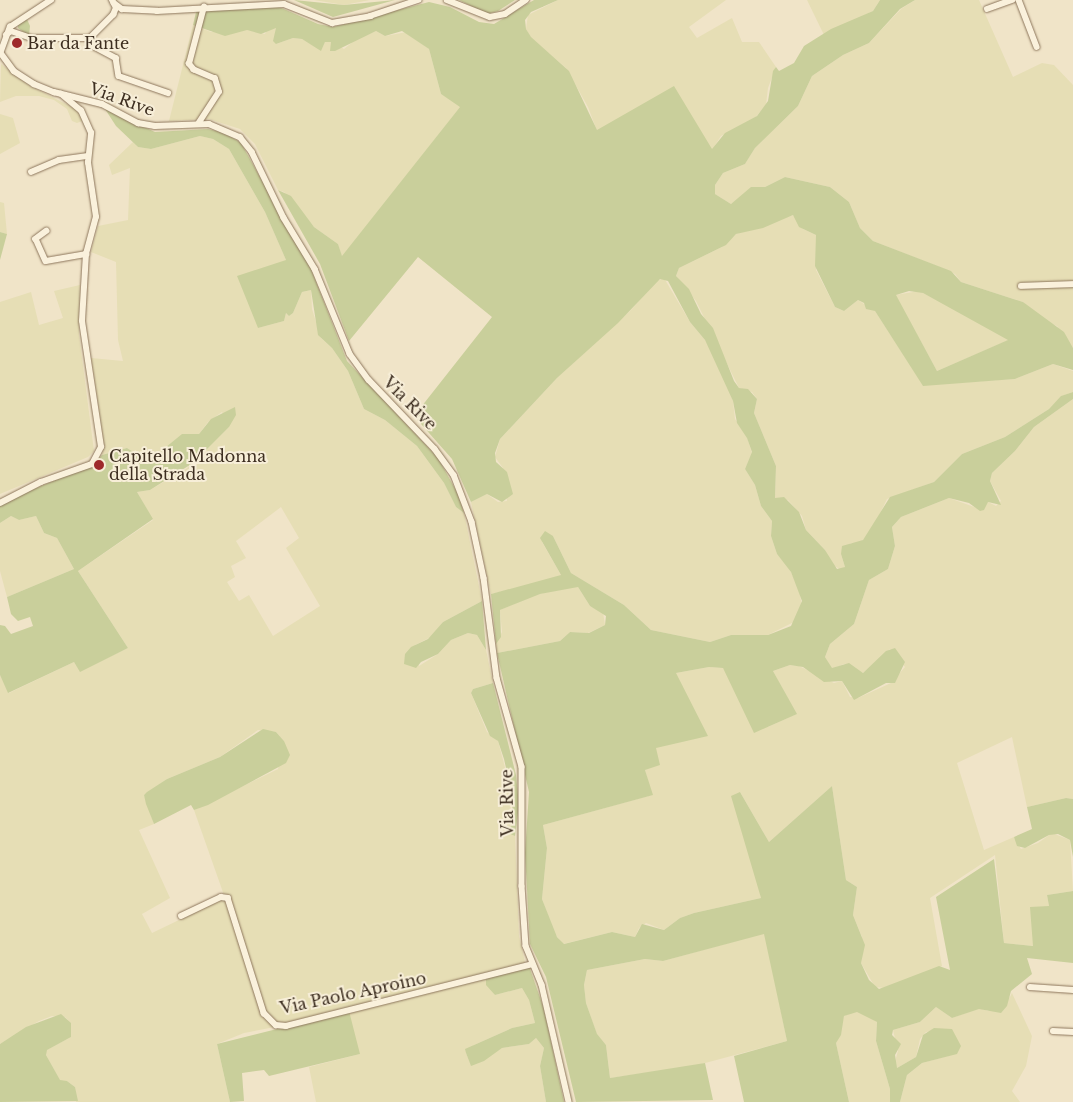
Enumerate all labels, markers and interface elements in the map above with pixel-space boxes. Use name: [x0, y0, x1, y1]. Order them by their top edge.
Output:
place label: Bar da Fante: [27, 33, 130, 53]
marker: Bar da Fante: [11, 37, 23, 49]
street label: Via Rive: [87, 78, 157, 120]
street label: Via Rive: [379, 372, 441, 434]
place label: Capitello Madonna della Strada: [109, 446, 266, 484]
marker: Capitello Madonna della Strada: [93, 459, 105, 471]
street label: Via Rive: [497, 769, 517, 837]
street label: Via Paolo Aproino: [278, 968, 428, 1018]

